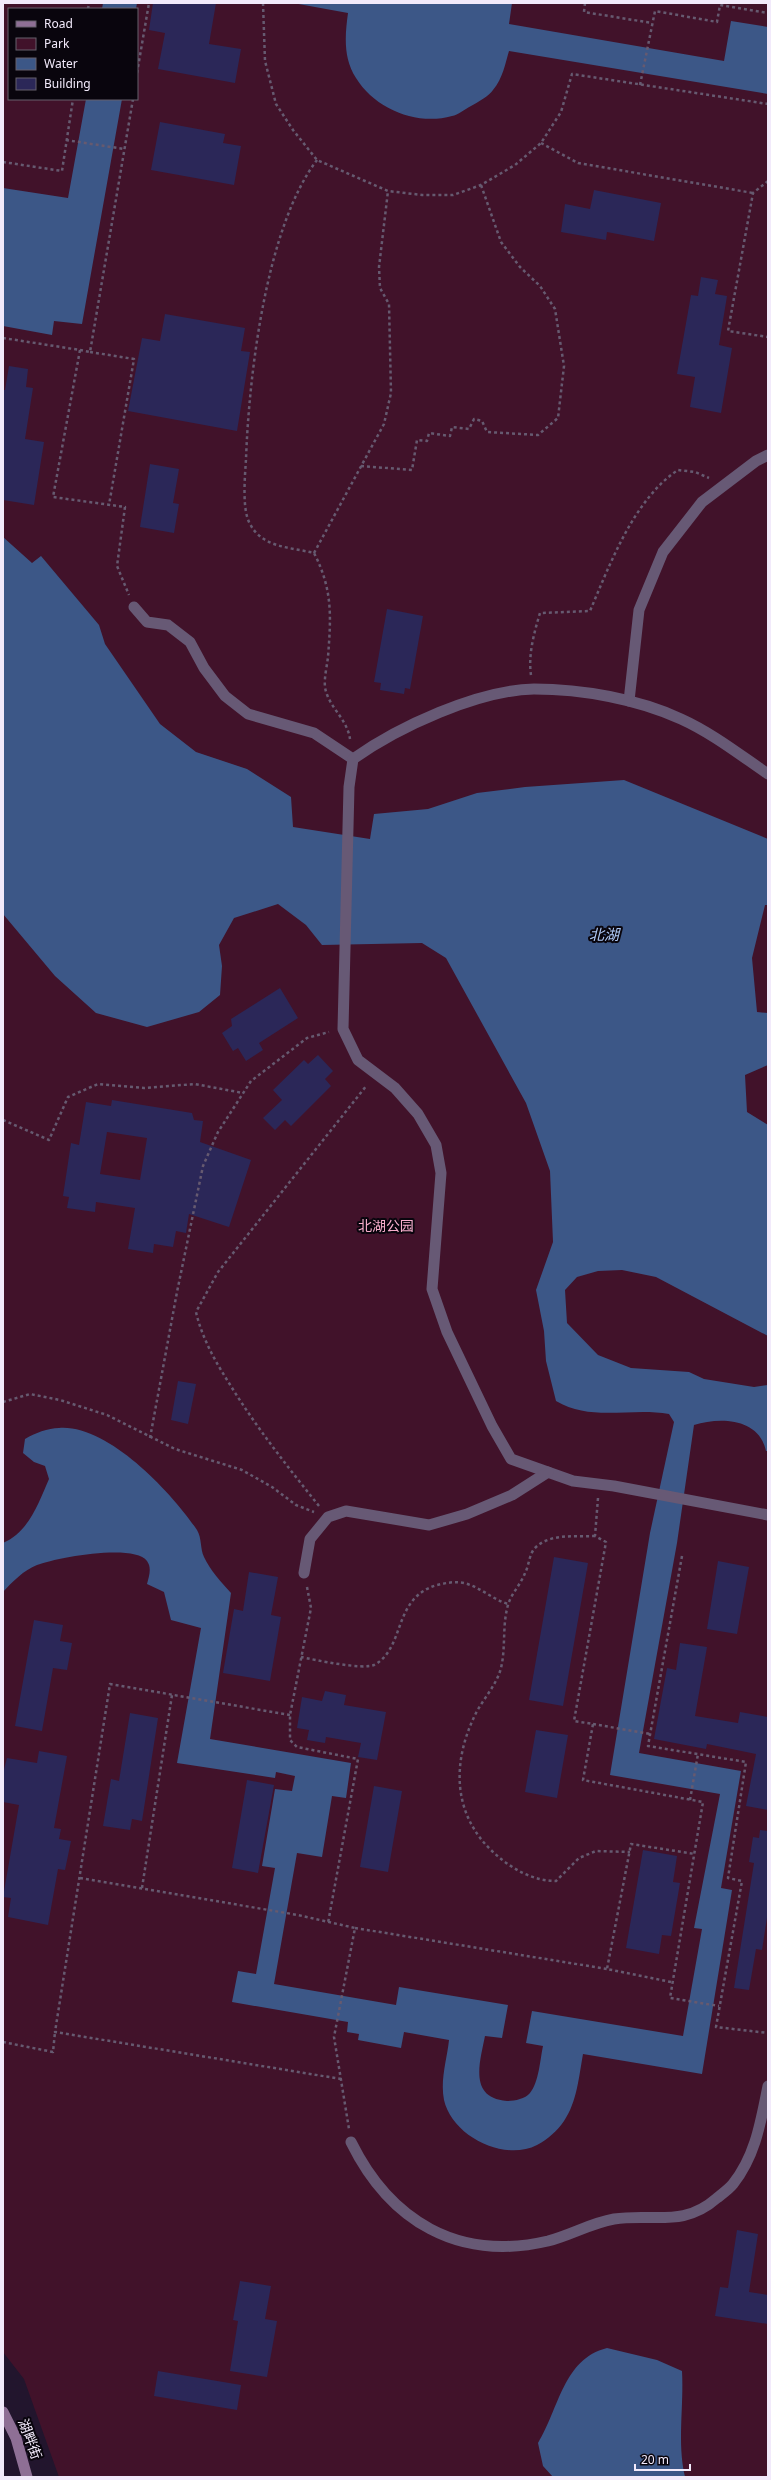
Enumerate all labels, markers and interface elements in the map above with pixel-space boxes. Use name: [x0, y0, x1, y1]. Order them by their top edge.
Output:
legend: [8, 8, 138, 100]
text: Road: [44, 15, 73, 32]
text: Park: [44, 35, 70, 52]
text: Water: [44, 55, 78, 72]
text: Building: [44, 75, 91, 92]
water label: 北湖: [589, 924, 621, 944]
park label: 北湖公园: [358, 1216, 414, 1235]
street label: 湖畔街: [14, 2416, 47, 2462]
scale bar: [635, 2446, 690, 2472]
text: 20 m: [641, 2451, 669, 2468]

